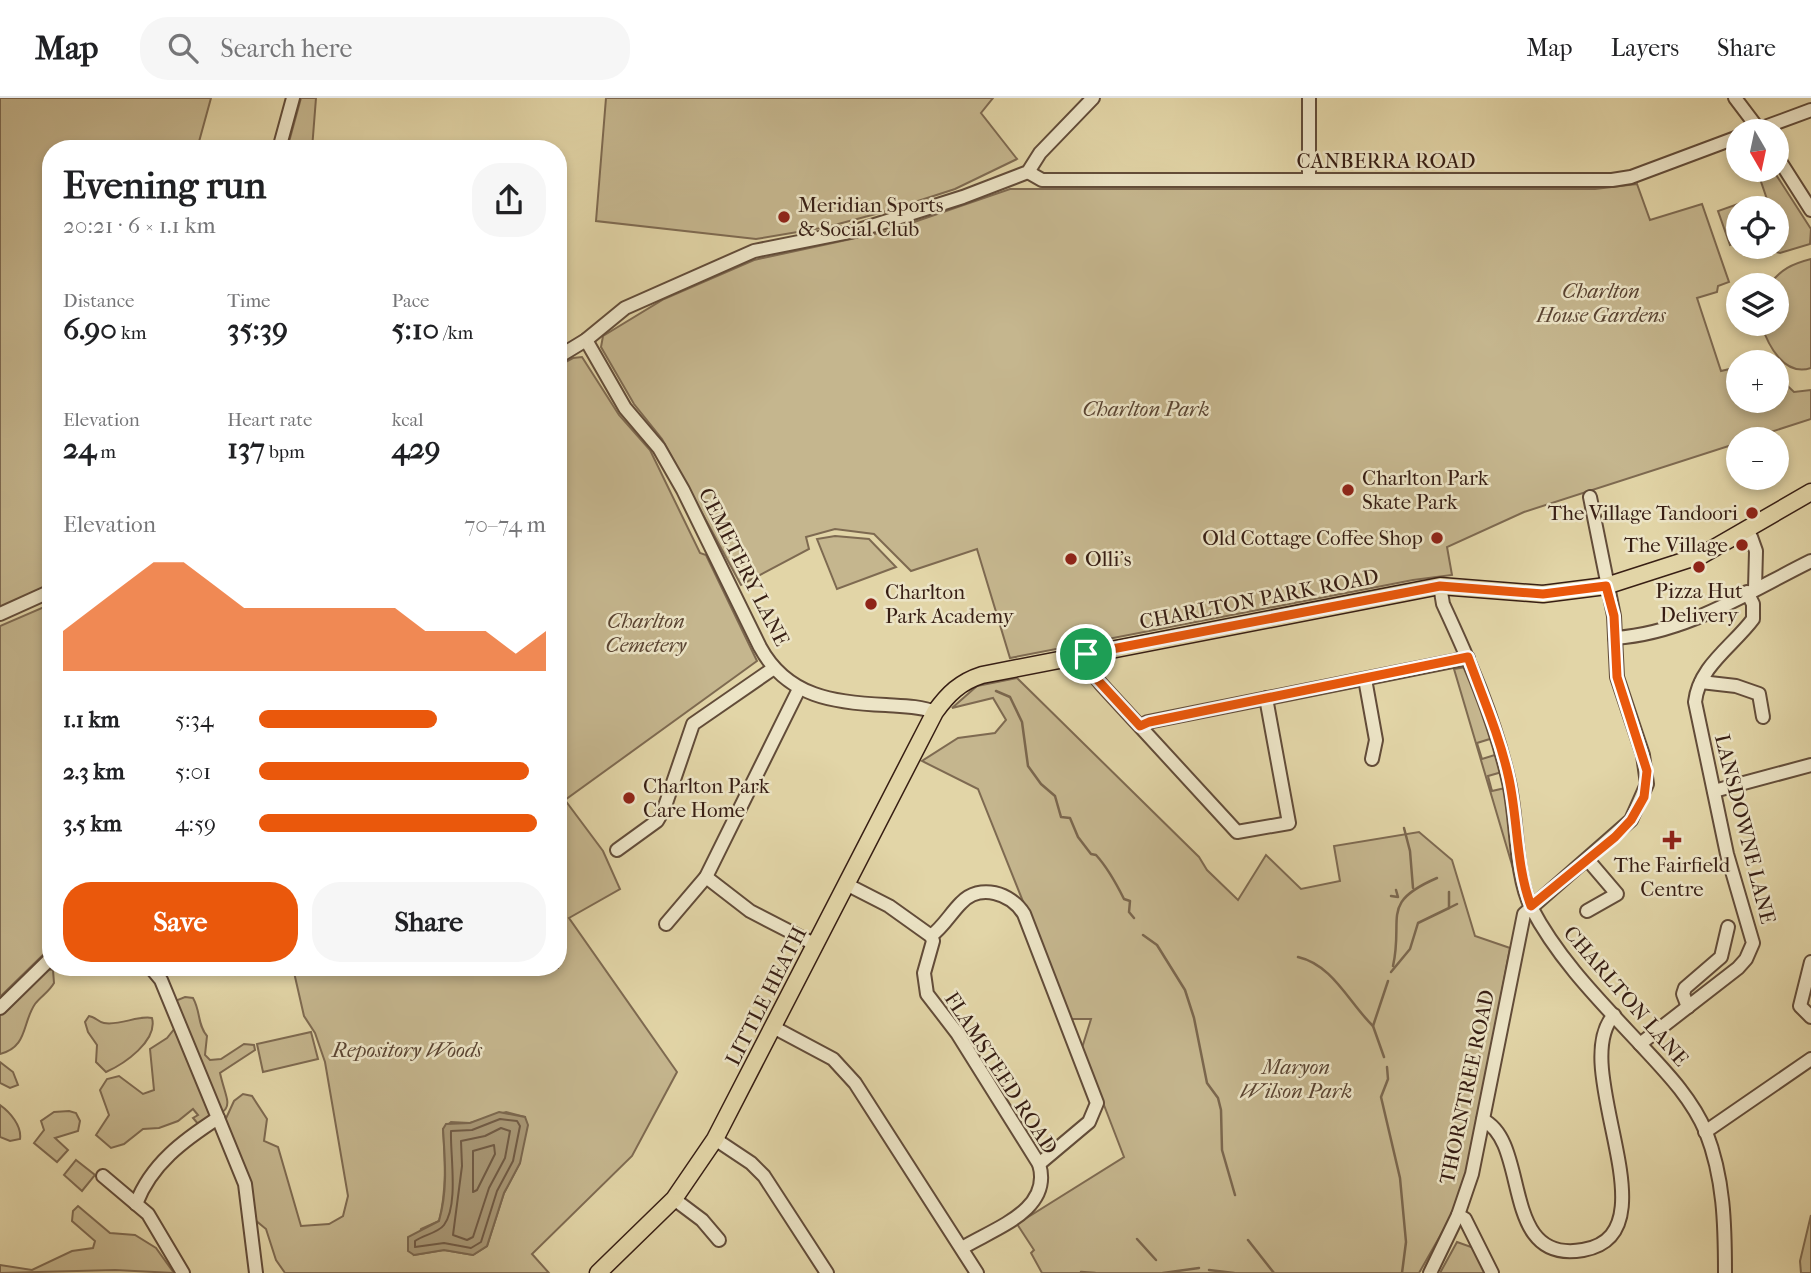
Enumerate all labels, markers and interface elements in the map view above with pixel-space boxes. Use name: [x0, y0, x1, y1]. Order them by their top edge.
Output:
search box: [140, 17, 630, 80]
text: Map: [35, 29, 98, 68]
icon: search: [164, 29, 202, 67]
text: Search here: [220, 33, 352, 64]
text: Map: [1527, 34, 1573, 62]
text: Layers: [1611, 34, 1679, 62]
text: Share: [1717, 34, 1776, 62]
north arrow: [1726, 119, 1788, 182]
map controls: [1726, 119, 1789, 490]
street label: CANBERRA ROAD: [1296, 149, 1476, 173]
text: Evening run: [63, 163, 266, 208]
button: share: [472, 163, 546, 237]
place label: Meridian Sports & Social Club: [798, 193, 944, 241]
button: locate: [1726, 196, 1789, 259]
marker: Meridian Sports & Social Club: [776, 209, 792, 225]
text: 20:21 · 6 × 1.1 km: [63, 212, 216, 239]
button: layers: [1726, 273, 1789, 336]
park label: Charlton House Gardens: [1535, 279, 1666, 327]
text: Distance: [63, 290, 134, 312]
text: Time: [227, 290, 271, 312]
text: Pace: [392, 290, 430, 312]
text: 6.90: [63, 312, 117, 347]
text: 35:39: [227, 312, 288, 347]
text: 5:10: [392, 312, 439, 347]
text: km: [117, 322, 147, 344]
text: /km: [439, 322, 473, 344]
button: +: [1726, 350, 1789, 413]
park label: Charlton Park: [1082, 397, 1210, 421]
text: Elevation: [63, 409, 140, 431]
text: Heart rate: [227, 409, 312, 431]
text: kcal: [392, 409, 424, 431]
button: −: [1726, 427, 1789, 490]
text: 24: [63, 431, 96, 466]
text: 137: [227, 431, 265, 466]
text: 429: [392, 431, 441, 466]
text: m: [96, 441, 116, 463]
text: bpm: [265, 441, 305, 463]
place label: Charlton Park Skate Park: [1362, 466, 1489, 514]
marker: Charlton Park Skate Park: [1340, 482, 1356, 498]
street label: CEMETERY LANE: [694, 484, 794, 650]
place label: The Village Tandoori: [1548, 501, 1738, 525]
marker: The Village Tandoori: [1744, 505, 1760, 521]
text: Elevation: [63, 511, 156, 538]
text: 70–74 m: [464, 511, 546, 538]
place label: Old Cottage Coffee Shop: [1202, 526, 1423, 550]
marker: Old Cottage Coffee Shop: [1429, 530, 1445, 546]
place label: The Village: [1624, 533, 1728, 557]
marker: The Village: [1734, 537, 1750, 553]
place label: Olli's: [1085, 547, 1132, 571]
marker: Olli's: [1063, 551, 1079, 567]
marker: Pizza Hut Delivery: [1691, 559, 1707, 575]
street label: CHARLTON PARK ROAD: [1137, 564, 1381, 634]
place label: Pizza Hut Delivery: [1655, 579, 1743, 627]
place label: Charlton Park Academy: [885, 580, 1014, 628]
marker: Charlton Park Academy: [863, 596, 879, 612]
park label: Charlton Cemetery: [606, 609, 688, 657]
pin: [1056, 624, 1116, 684]
icon: arrive: [1067, 635, 1105, 673]
text: 1.1 km: [63, 706, 120, 733]
text: 5:34: [175, 706, 214, 733]
street label: LANSDOWNE LANE: [1710, 732, 1780, 927]
text: 2.3 km: [63, 758, 125, 785]
text: 5:01: [175, 758, 211, 785]
place label: Charlton Park Care Home: [643, 774, 770, 822]
marker: Charlton Park Care Home: [621, 790, 637, 806]
text: 3.5 km: [63, 810, 122, 837]
text: 4:59: [175, 810, 216, 837]
marker: The Fairfield Centre: [1662, 830, 1682, 850]
place label: The Fairfield Centre: [1614, 853, 1731, 901]
button: Save: [63, 882, 298, 962]
button: Share: [312, 882, 546, 962]
street label: CHARLTON LANE: [1559, 921, 1693, 1071]
street label: LITTLE HEATH: [721, 922, 812, 1070]
street label: FLAMSTEED ROAD: [940, 987, 1062, 1159]
street label: THORNTREE ROAD: [1435, 988, 1499, 1186]
park label: Repository Woods: [330, 1038, 483, 1062]
park label: Maryon Wilson Park: [1240, 1055, 1352, 1103]

